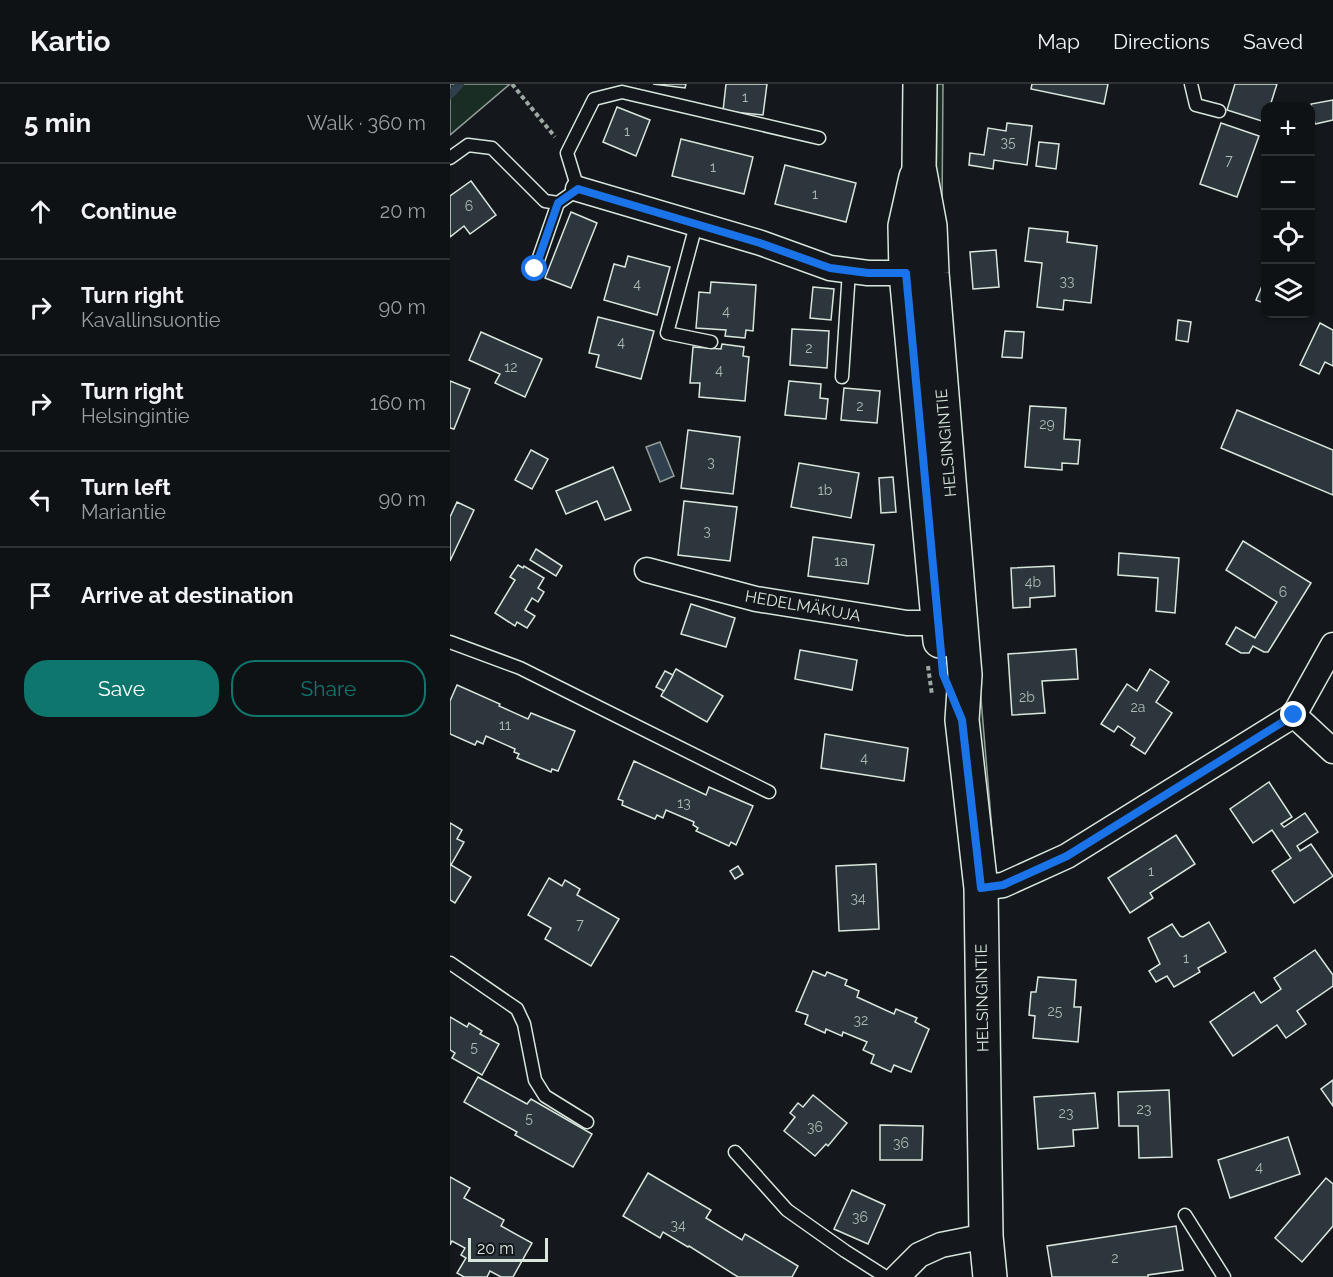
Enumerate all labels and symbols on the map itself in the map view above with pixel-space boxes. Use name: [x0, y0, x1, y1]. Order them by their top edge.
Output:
house number: 1: [742, 89, 748, 105]
house number: 1: [624, 123, 630, 139]
house number: 35: [1000, 134, 1016, 150]
house number: 7: [1225, 152, 1233, 168]
house number: 1: [710, 159, 716, 175]
house number: 1: [812, 186, 818, 202]
house number: 6: [465, 198, 473, 214]
route start: [521, 255, 547, 281]
house number: 33: [1060, 273, 1074, 289]
house number: 4: [633, 276, 641, 292]
house number: 4: [722, 303, 730, 319]
house number: 4: [617, 334, 625, 350]
house number: 2: [805, 340, 813, 356]
house number: 12: [504, 359, 518, 375]
house number: 4: [715, 362, 723, 378]
street label: HELSINGINTIE: [932, 388, 960, 498]
house number: 2: [856, 398, 864, 414]
house number: 29: [1039, 416, 1055, 432]
house number: 3: [707, 454, 715, 470]
house number: 1b: [818, 482, 833, 498]
house number: 3: [703, 523, 711, 539]
house number: 1a: [834, 553, 848, 569]
house number: 4b: [1025, 574, 1041, 590]
house number: 6: [1279, 584, 1287, 600]
street label: HEDELMÄKUJA: [744, 585, 863, 626]
house number: 2b: [1019, 689, 1035, 705]
house number: 2a: [1131, 699, 1145, 715]
route end: [1280, 701, 1306, 727]
house number: 11: [499, 717, 511, 733]
house number: 4: [860, 750, 868, 766]
house number: 13: [677, 795, 691, 811]
house number: 1: [1148, 863, 1154, 879]
house number: 34: [850, 890, 866, 906]
house number: 7: [576, 916, 584, 932]
street label: HELSINGINTIE: [972, 944, 992, 1052]
house number: 1: [1183, 950, 1189, 966]
house number: 25: [1048, 1003, 1063, 1019]
house number: 32: [854, 1012, 868, 1028]
house number: 5: [470, 1039, 478, 1055]
house number: 23: [1137, 1101, 1151, 1117]
house number: 23: [1059, 1105, 1073, 1121]
house number: 5: [525, 1110, 533, 1126]
house number: 36: [807, 1119, 823, 1135]
house number: 36: [893, 1135, 909, 1151]
house number: 4: [1255, 1159, 1263, 1175]
house number: 36: [852, 1209, 868, 1225]
house number: 34: [670, 1217, 686, 1233]
scale bar: [468, 1235, 548, 1262]
house number: 2: [1111, 1250, 1119, 1266]

